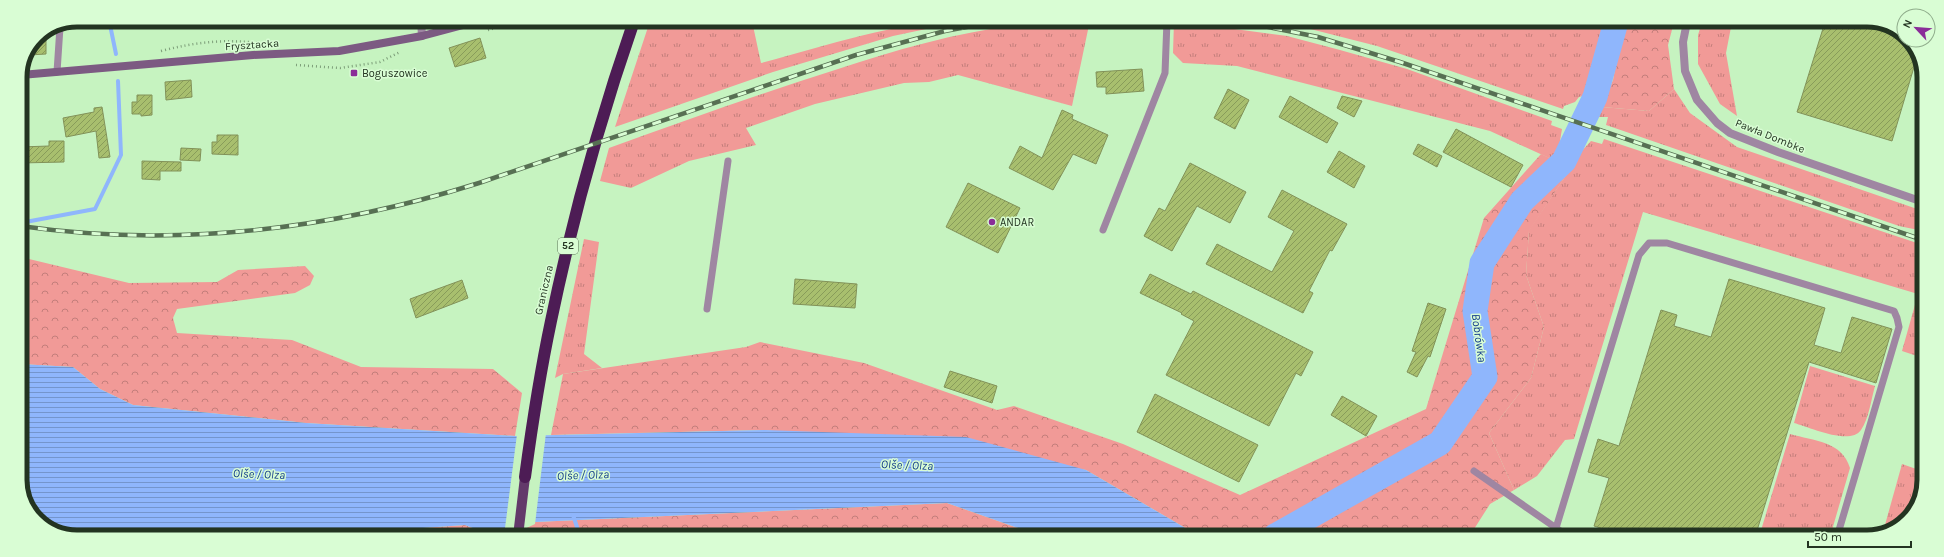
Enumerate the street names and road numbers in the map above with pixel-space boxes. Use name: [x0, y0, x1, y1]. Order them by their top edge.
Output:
street label: Frysztacka: [225, 37, 279, 53]
street label: Pawła Dombke: [1733, 116, 1807, 156]
road number: 52: [558, 238, 578, 254]
street label: Graniczna: [532, 264, 556, 316]

